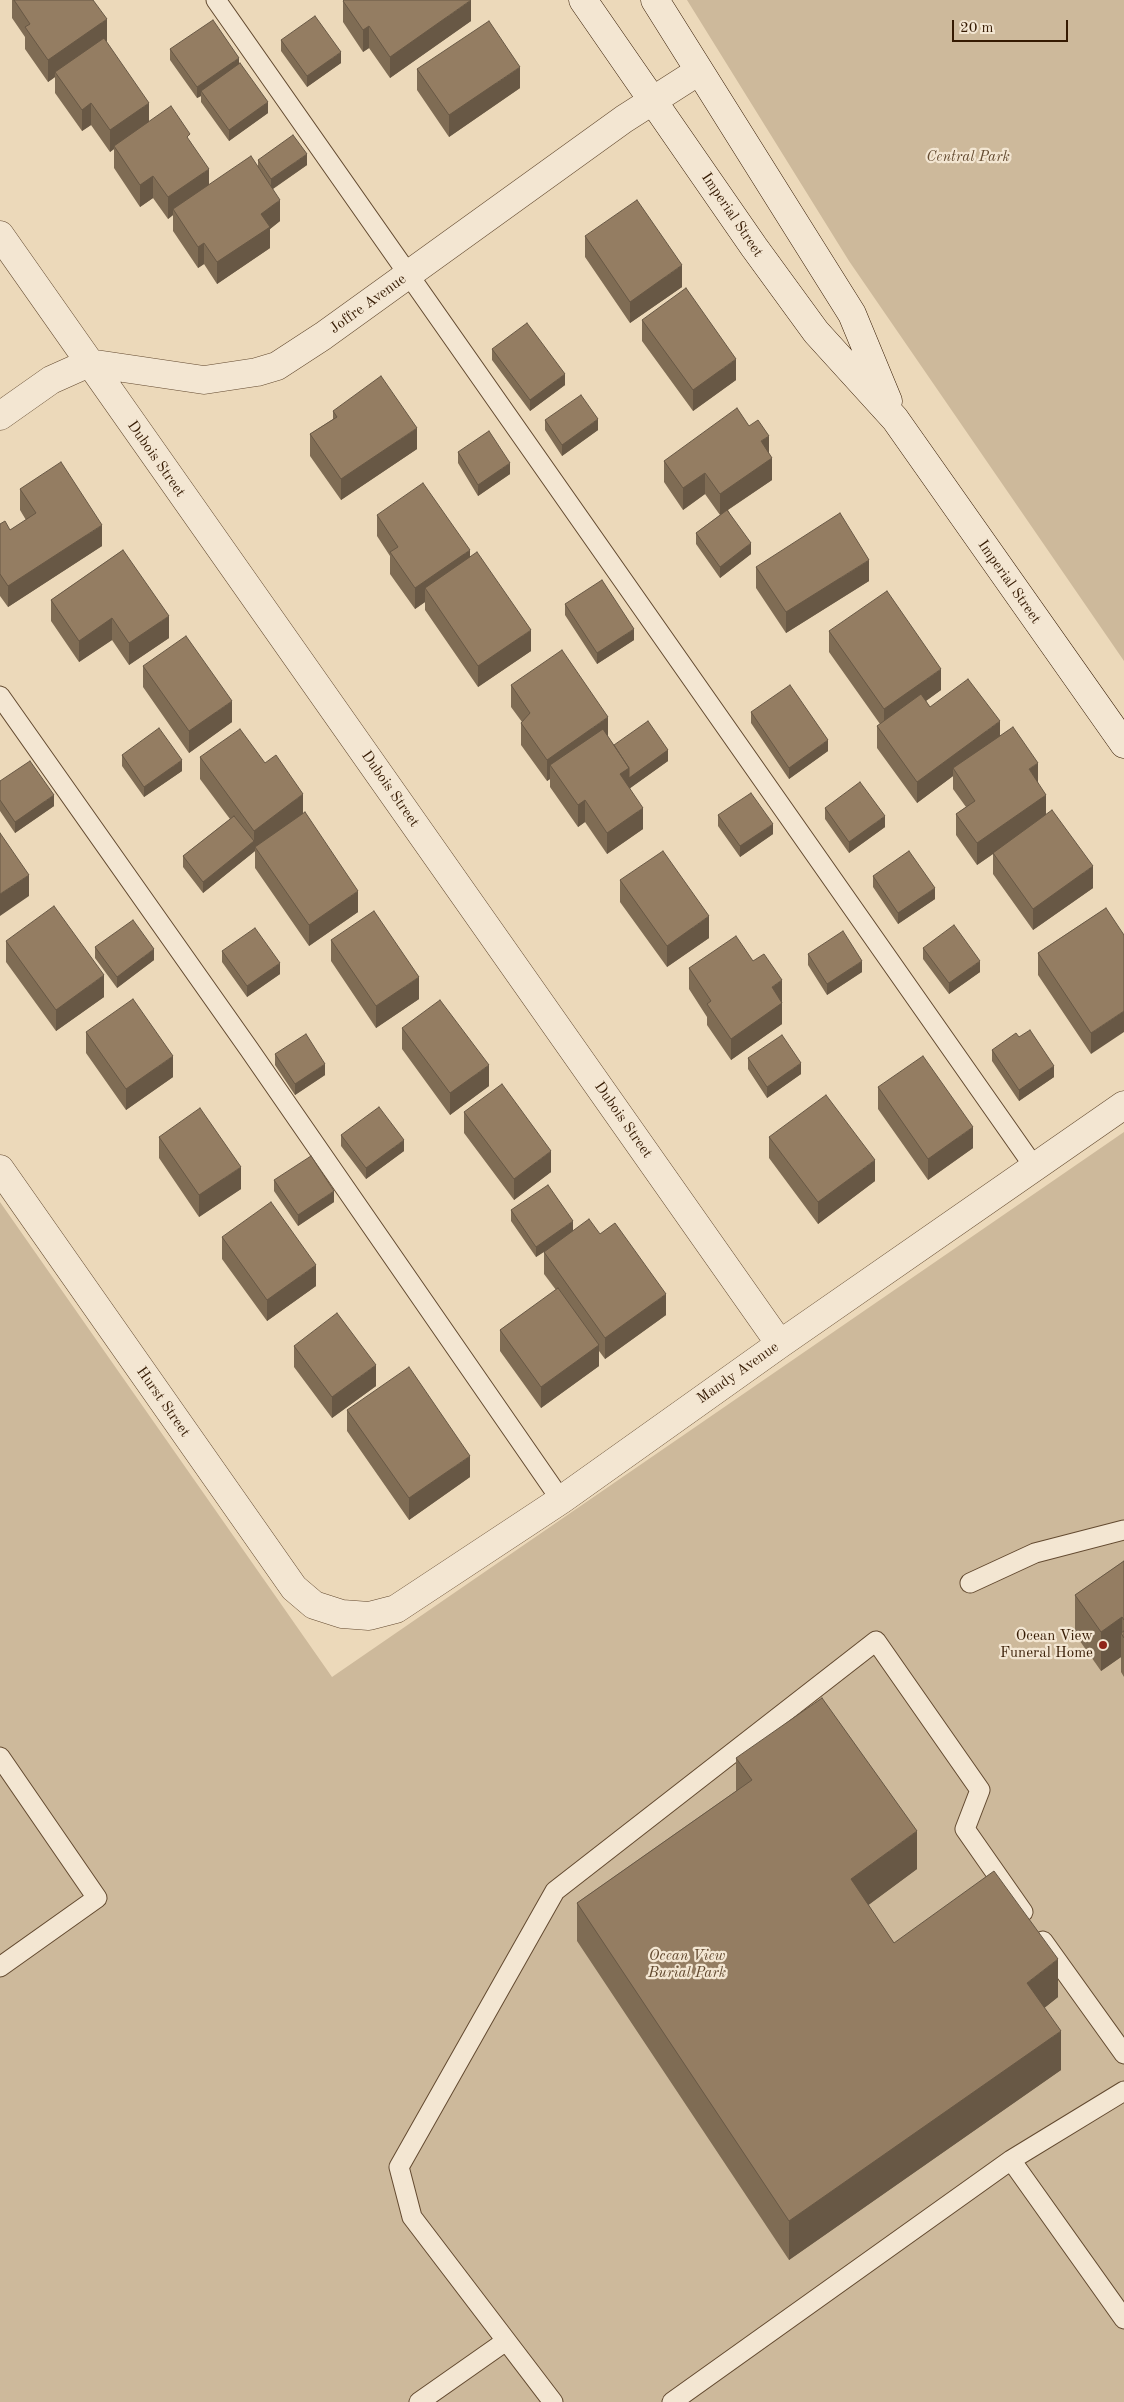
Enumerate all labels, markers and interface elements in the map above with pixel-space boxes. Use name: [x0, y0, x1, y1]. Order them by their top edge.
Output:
scale bar: [954, 10, 1070, 42]
text: 20 m: [960, 21, 994, 36]
park label: Central Park: [926, 148, 1010, 166]
street label: Imperial Street: [697, 169, 767, 261]
street label: Joffre Avenue: [326, 270, 410, 338]
street label: Dubois Street: [123, 417, 189, 501]
street label: Imperial Street: [973, 537, 1045, 627]
street label: Dubois Street: [357, 747, 423, 831]
street label: Dubois Street: [590, 1078, 656, 1162]
street label: Mandy Avenue: [694, 1338, 782, 1408]
street label: Hurst Street: [132, 1363, 194, 1441]
place label: Ocean View Funeral Home: [1000, 1627, 1093, 1662]
marker: Ocean View Funeral Home: [1097, 1639, 1109, 1651]
park label: Ocean View Burial Park: [648, 1947, 726, 1982]

